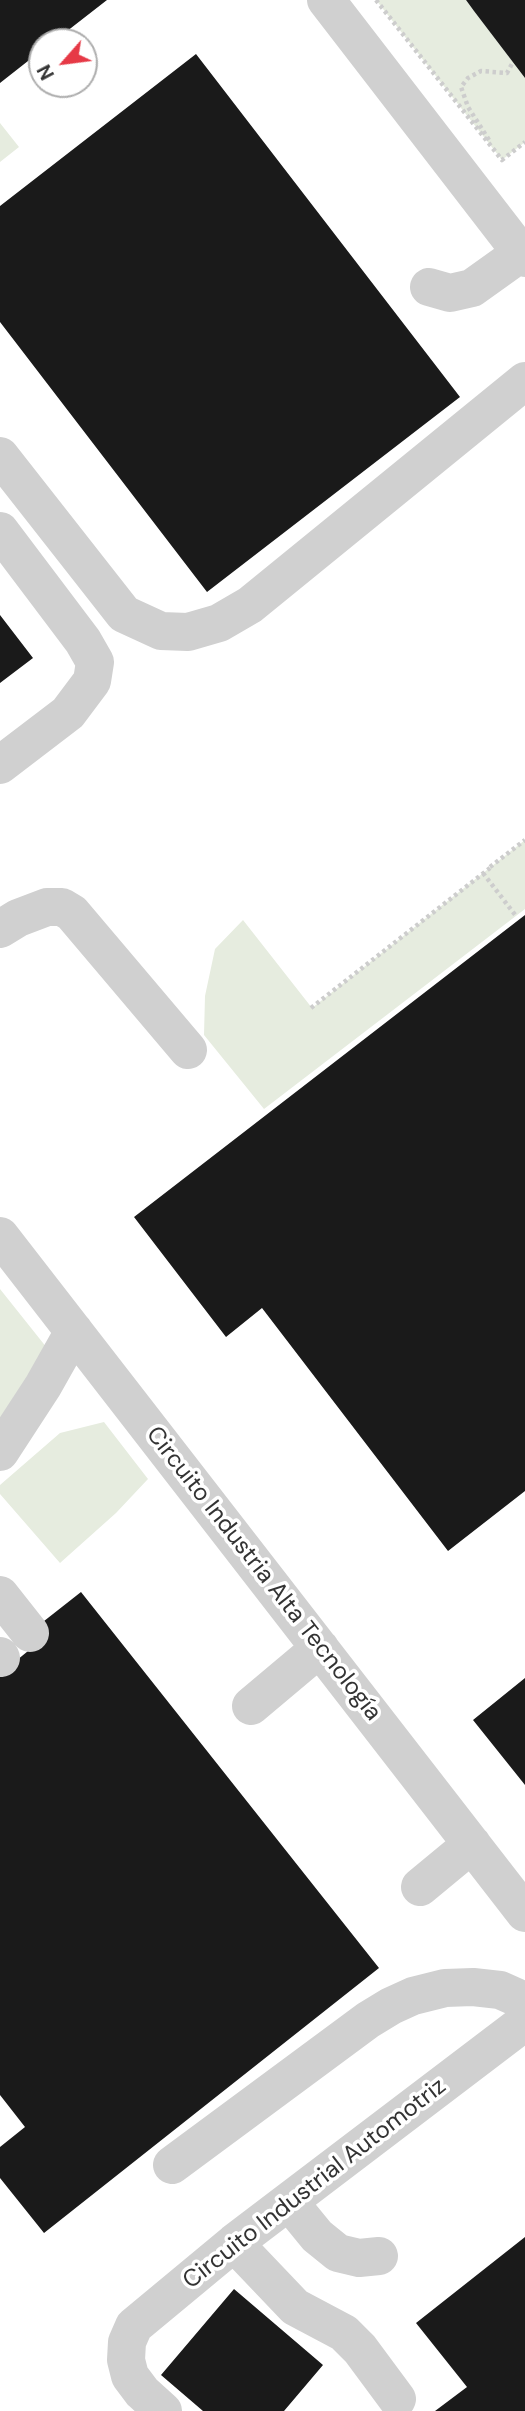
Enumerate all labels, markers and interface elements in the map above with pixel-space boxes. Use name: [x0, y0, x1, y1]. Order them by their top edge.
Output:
north arrow: [28, 28, 98, 98]
text: N: [31, 60, 60, 84]
street label: Circuito Industria Alta Tecnología: [139, 1421, 387, 1727]
street label: Circuito Industrial Automotriz: [178, 2072, 452, 2296]

